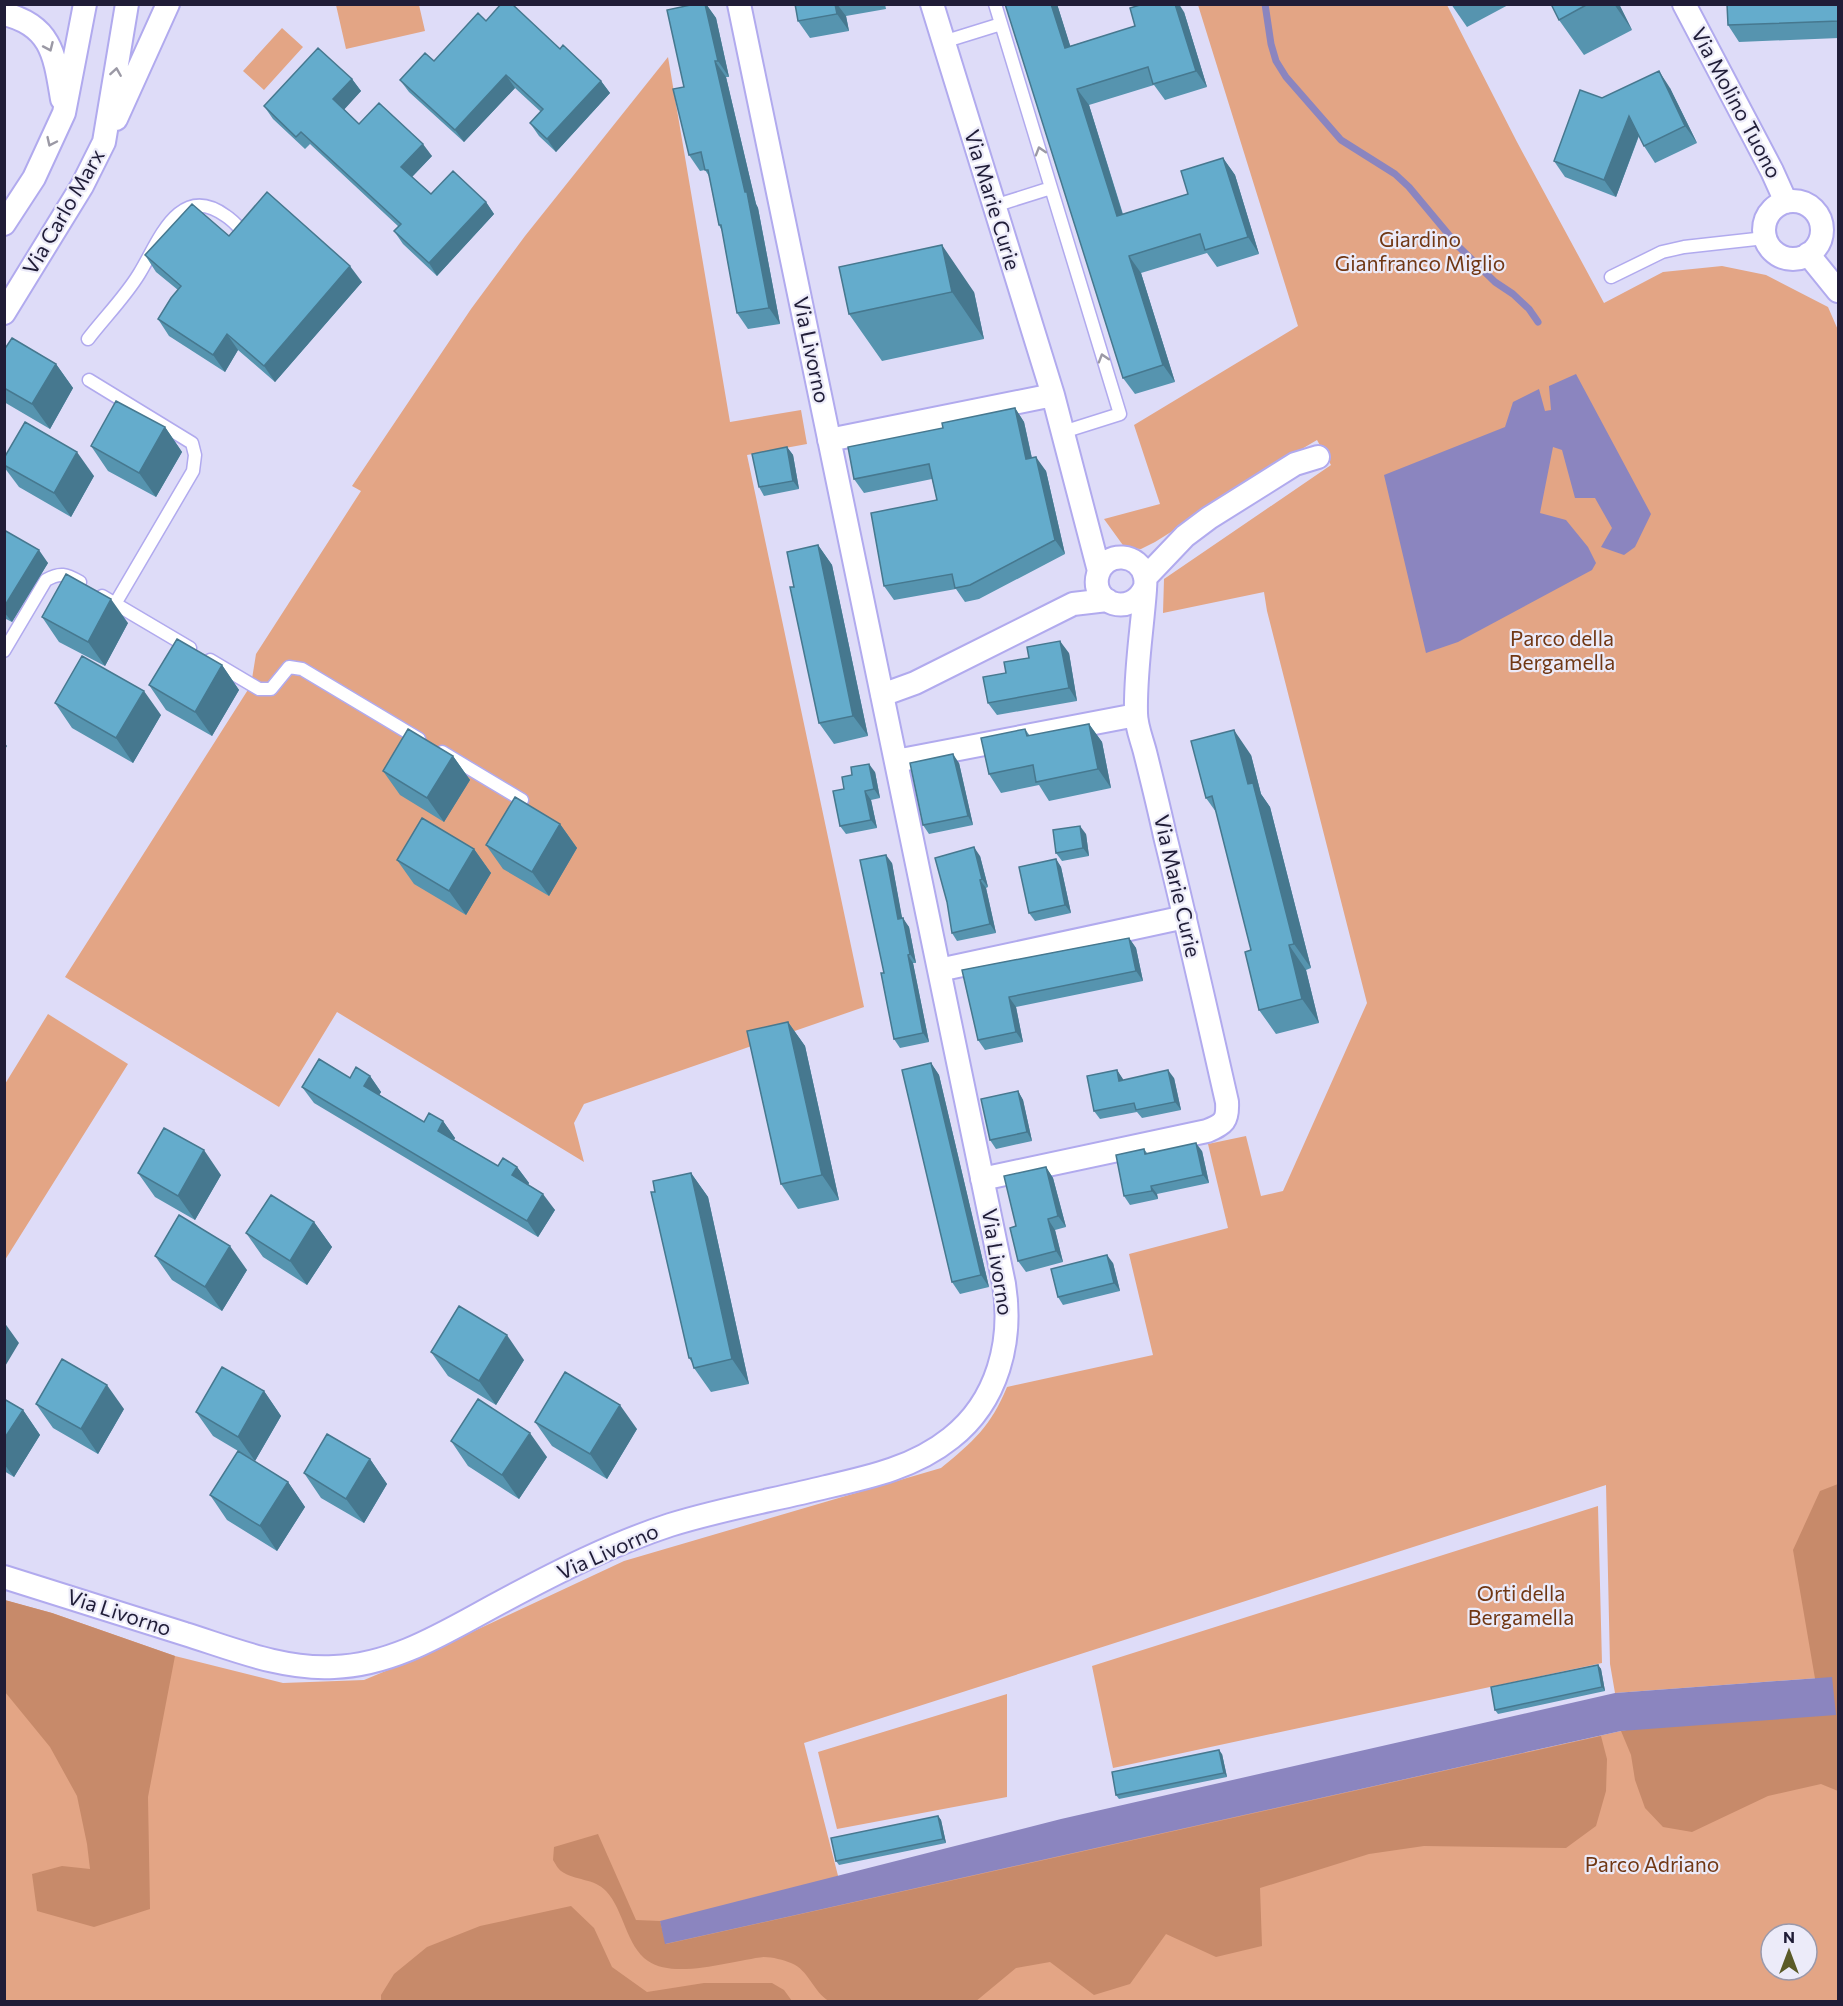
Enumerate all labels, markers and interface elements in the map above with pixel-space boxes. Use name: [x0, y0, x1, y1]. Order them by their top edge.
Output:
street label: Via Molino Tuono: [1687, 23, 1788, 182]
one-way arrow: [41, 41, 53, 52]
one-way arrow: [109, 68, 122, 78]
street label: Via Marie Curie: [960, 126, 1027, 273]
one-way arrow: [46, 136, 58, 147]
street label: Via Carlo Marx: [17, 144, 109, 279]
one-way arrow: [1035, 147, 1047, 157]
park label: Giardino Gianfranco Miglio: [1335, 226, 1505, 275]
street label: Via Livorno: [789, 294, 836, 405]
one-way arrow: [1098, 353, 1110, 364]
park label: Parco della Bergamella: [1509, 625, 1615, 674]
street label: Via Marie Curie: [1150, 812, 1207, 959]
street label: Via Livorno: [978, 1206, 1019, 1317]
street label: Via Livorno: [553, 1517, 662, 1584]
park label: Orti della Bergamella: [1468, 1580, 1574, 1629]
street label: Via Livorno: [64, 1583, 175, 1640]
park label: Parco Adriano: [1585, 1851, 1719, 1876]
north arrow: [1759, 1922, 1819, 1982]
text: N: [1783, 1927, 1795, 1946]

